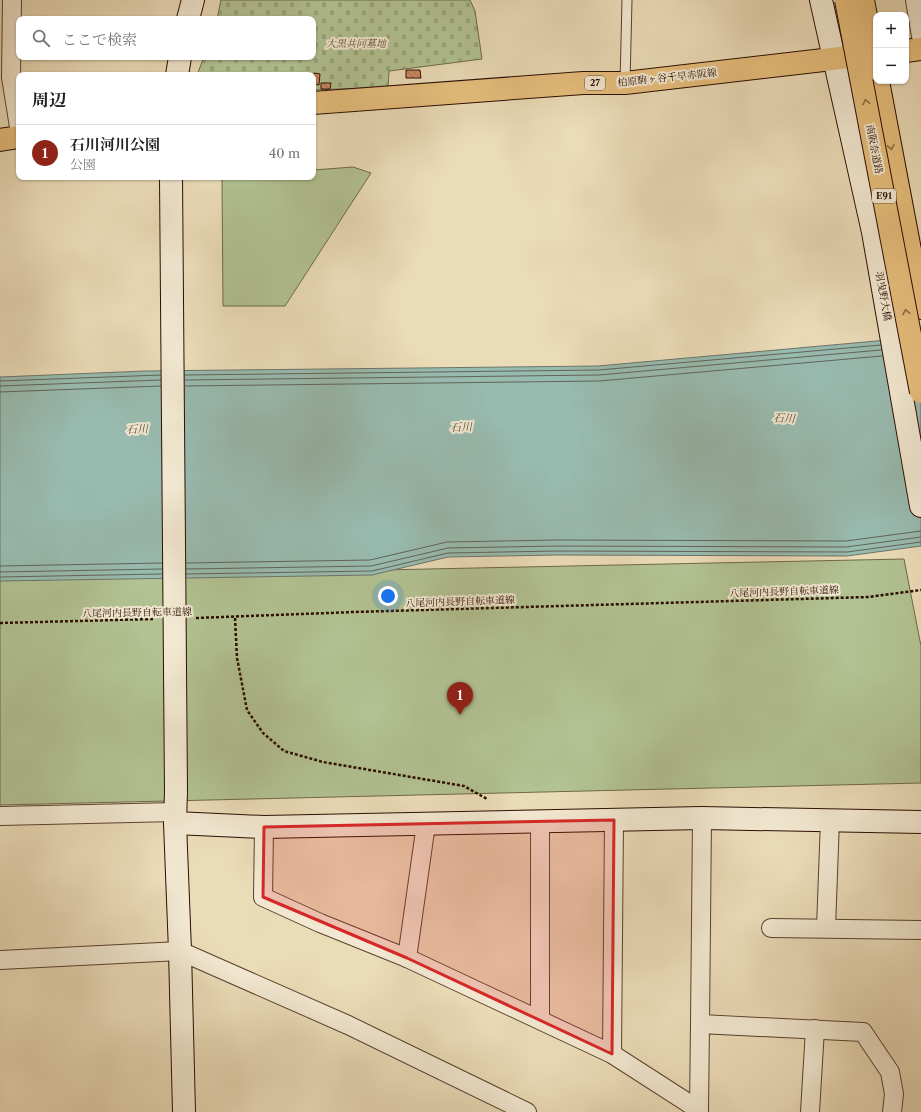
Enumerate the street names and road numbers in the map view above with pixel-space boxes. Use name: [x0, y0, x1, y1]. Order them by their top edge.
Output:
street label: 柏原駒ヶ谷千早赤阪線: [617, 66, 717, 89]
road number: 27: [585, 76, 605, 90]
street label: 南阪奈道路: [863, 123, 886, 175]
road number: E91: [872, 189, 896, 203]
street label: 羽曳野大橋: [873, 270, 894, 322]
street label: 八尾河内長野自転車道線: [729, 583, 839, 600]
street label: 八尾河内長野自転車道線: [405, 593, 515, 610]
street label: 八尾河内長野自転車道線: [82, 605, 192, 620]

